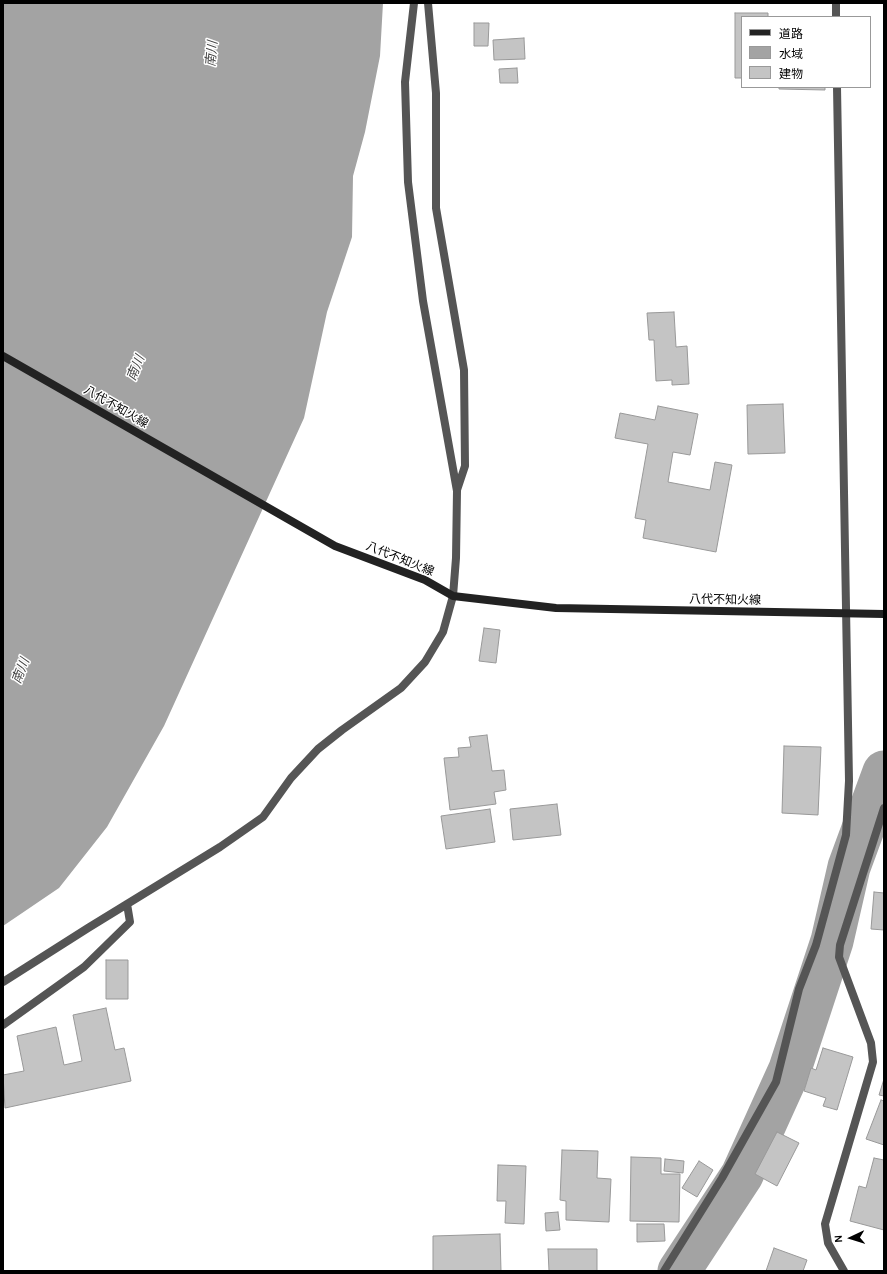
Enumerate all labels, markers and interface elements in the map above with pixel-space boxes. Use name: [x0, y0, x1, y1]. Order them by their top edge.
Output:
legend: [741, 16, 871, 88]
text: 道路: [779, 27, 803, 41]
water label: 南川: [203, 40, 221, 68]
text: 水域: [779, 47, 803, 61]
text: 建物: [779, 67, 803, 81]
water label: 南川: [124, 353, 148, 383]
street label: 八代不知火線: [81, 383, 151, 431]
street label: 八代不知火線: [364, 539, 436, 579]
street label: 八代不知火線: [689, 592, 761, 608]
water label: 南川: [9, 656, 33, 686]
north arrow: [831, 1218, 871, 1258]
text: N: [832, 1234, 845, 1243]

